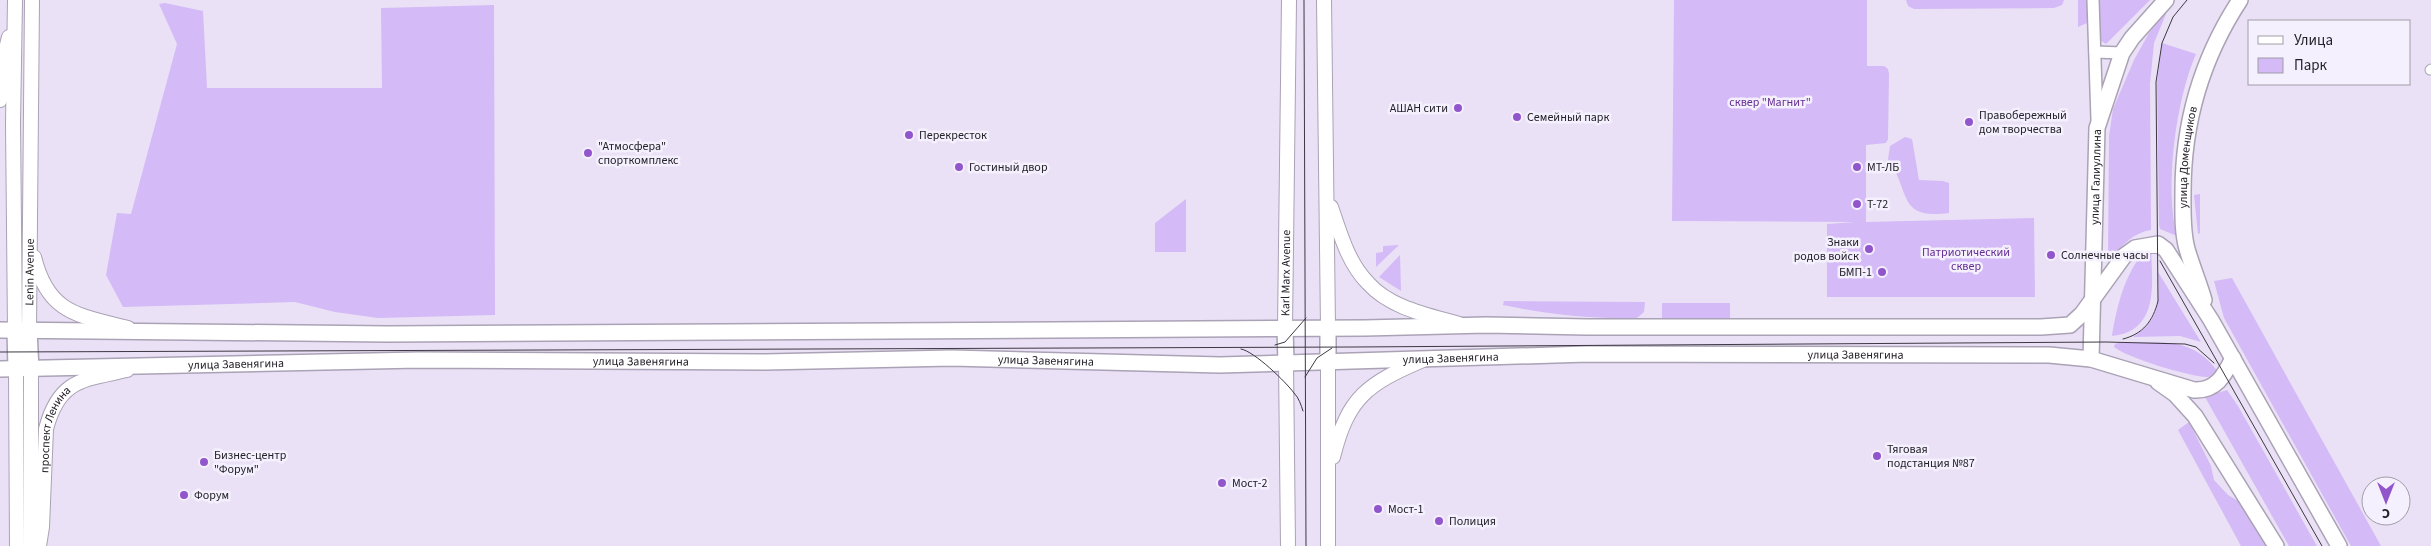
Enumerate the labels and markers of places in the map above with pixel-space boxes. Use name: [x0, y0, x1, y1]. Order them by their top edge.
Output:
place label: АШАН сити: [1390, 100, 1448, 117]
marker: АШАН сити: [1452, 102, 1464, 114]
place label: Правобережный дом творчества: [1979, 107, 2067, 138]
place label: Семейный парк: [1527, 109, 1609, 126]
marker: Семейный парк: [1511, 111, 1523, 123]
marker: Правобережный дом творчества: [1963, 116, 1975, 128]
place label: Перекресток: [919, 127, 987, 144]
marker: Перекресток: [903, 129, 915, 141]
place label: "Атмосфера" спорткомплекс: [598, 138, 679, 169]
marker: "Атмосфера" спорткомплекс: [582, 147, 594, 159]
place label: Гостиный двор: [969, 159, 1048, 176]
place label: МТ-ЛБ: [1867, 159, 1899, 176]
marker: Гостиный двор: [953, 161, 965, 173]
marker: МТ-ЛБ: [1851, 161, 1863, 173]
place label: Т-72: [1867, 196, 1888, 213]
marker: Т-72: [1851, 198, 1863, 210]
place label: Знаки родов войск: [1794, 234, 1859, 265]
marker: Знаки родов войск: [1863, 243, 1875, 255]
place label: Солнечные часы: [2061, 247, 2149, 264]
marker: Солнечные часы: [2045, 249, 2057, 261]
place label: БМП-1: [1839, 264, 1872, 281]
marker: БМП-1: [1876, 266, 1888, 278]
place label: Тяговая подстанция №87: [1887, 441, 1975, 472]
place label: Бизнес-центр "Форум": [214, 447, 287, 478]
marker: Тяговая подстанция №87: [1871, 450, 1883, 462]
marker: Бизнес-центр "Форум": [198, 456, 210, 468]
place label: Мост-2: [1232, 475, 1268, 492]
marker: Мост-2: [1216, 477, 1228, 489]
place label: Форум: [194, 487, 229, 504]
marker: Форум: [178, 489, 190, 501]
place label: Мост-1: [1388, 501, 1424, 518]
marker: Мост-1: [1372, 503, 1384, 515]
place label: Полиция: [1449, 513, 1496, 530]
marker: Полиция: [1433, 515, 1445, 527]

